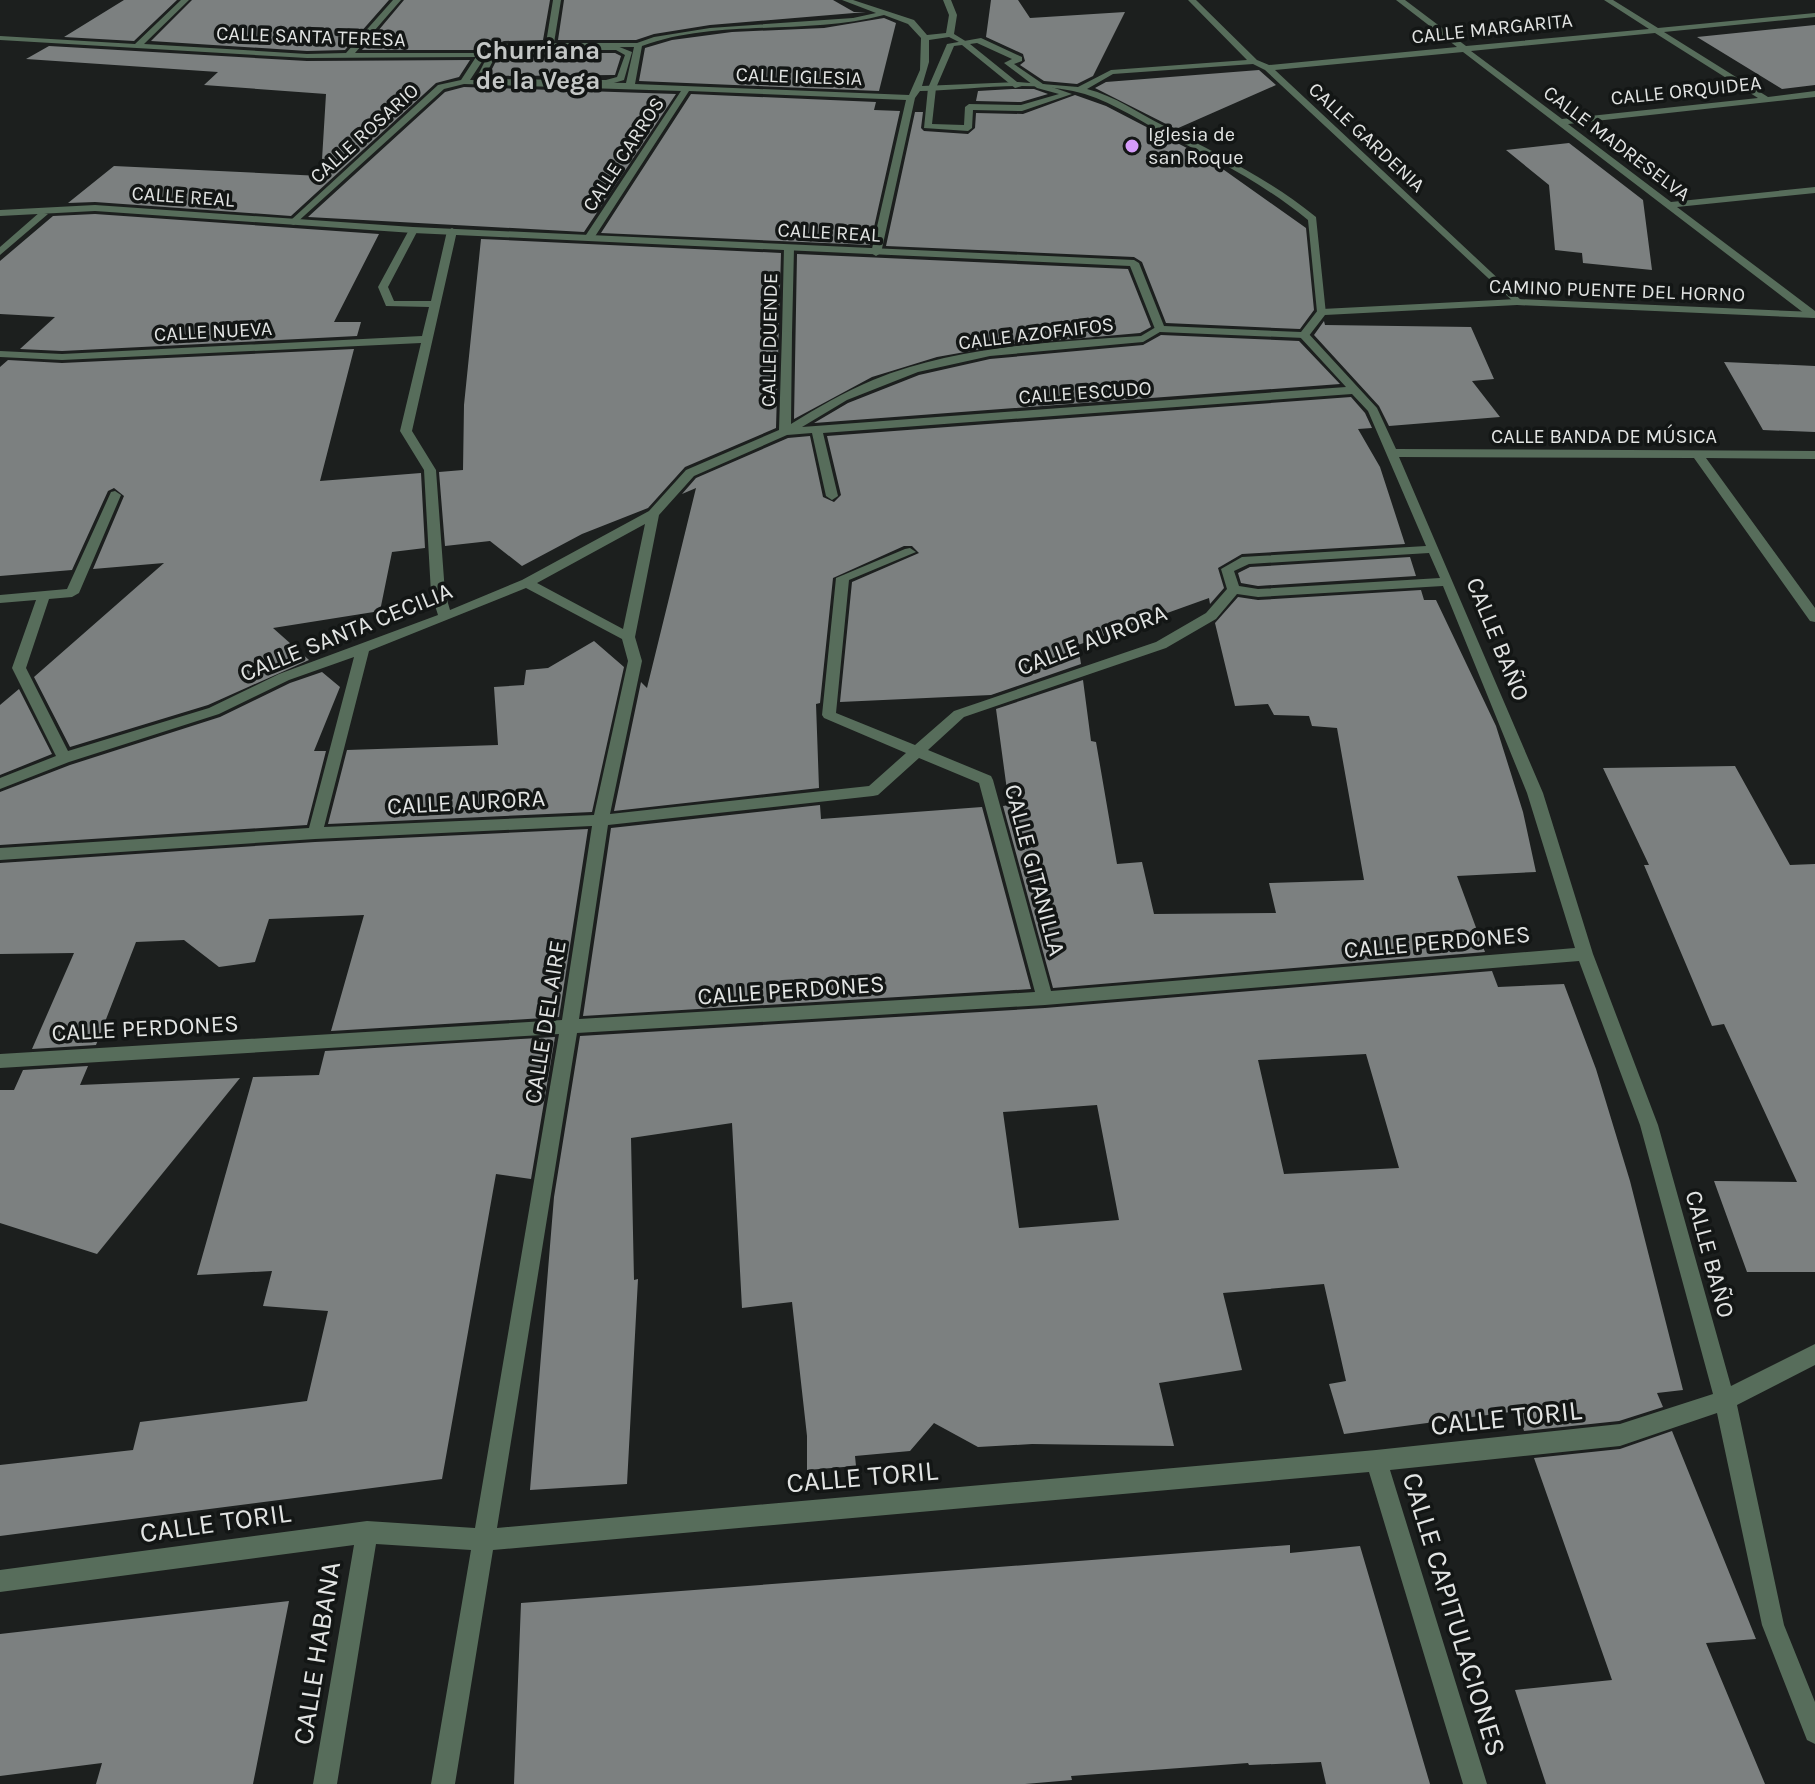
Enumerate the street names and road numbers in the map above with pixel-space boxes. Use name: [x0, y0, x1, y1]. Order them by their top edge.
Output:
street label: CALLE MARGARITA: [1410, 9, 1574, 48]
street label: CALLE SANTA TERESA: [216, 22, 406, 51]
street label: CALLE IGLESIA: [735, 63, 863, 90]
street label: CALLE ORQUIDEA: [1610, 71, 1762, 110]
street label: CALLE GARDENIA: [1304, 78, 1429, 197]
street label: CALLE ROSARIO: [305, 79, 423, 188]
street label: CALLE MADRESELVA: [1539, 81, 1694, 206]
street label: CALLE CARROS: [578, 93, 669, 216]
street label: CALLE REAL: [131, 181, 236, 212]
street label: CALLE REAL: [777, 218, 882, 247]
street label: CALLE DUENDE: [757, 273, 782, 407]
street label: CAMINO PUENTE DEL HORNO: [1488, 275, 1745, 306]
street label: CALLE AZOFAIFOS: [957, 313, 1115, 354]
street label: CALLE NUEVA: [153, 317, 273, 346]
street label: CALLE ESCUDO: [1018, 376, 1152, 409]
street label: CALLE BANDA DE MÚSICA: [1491, 424, 1717, 448]
street label: CALLE BAÑO: [1461, 573, 1535, 705]
street label: CALLE SANTA CECILIA: [236, 576, 457, 687]
street label: CALLE AURORA: [1013, 598, 1171, 681]
street label: CALLE GITANILLA: [999, 781, 1071, 959]
street label: CALLE AURORA: [386, 784, 546, 820]
street label: CALLE PERDONES: [1342, 920, 1532, 964]
street label: CALLE DEL AIRE: [518, 938, 572, 1106]
street label: CALLE PERDONES: [697, 969, 885, 1011]
street label: CALLE PERDONES: [51, 1009, 239, 1047]
street label: CALLE BAÑO: [1680, 1187, 1740, 1321]
street label: CALLE TORIL: [1429, 1393, 1583, 1442]
street label: CALLE TORIL: [785, 1453, 939, 1500]
street label: CALLE CAPITULACIONES: [1396, 1468, 1513, 1760]
street label: CALLE TORIL: [138, 1496, 293, 1549]
street label: CALLE HABANA: [286, 1559, 347, 1747]

